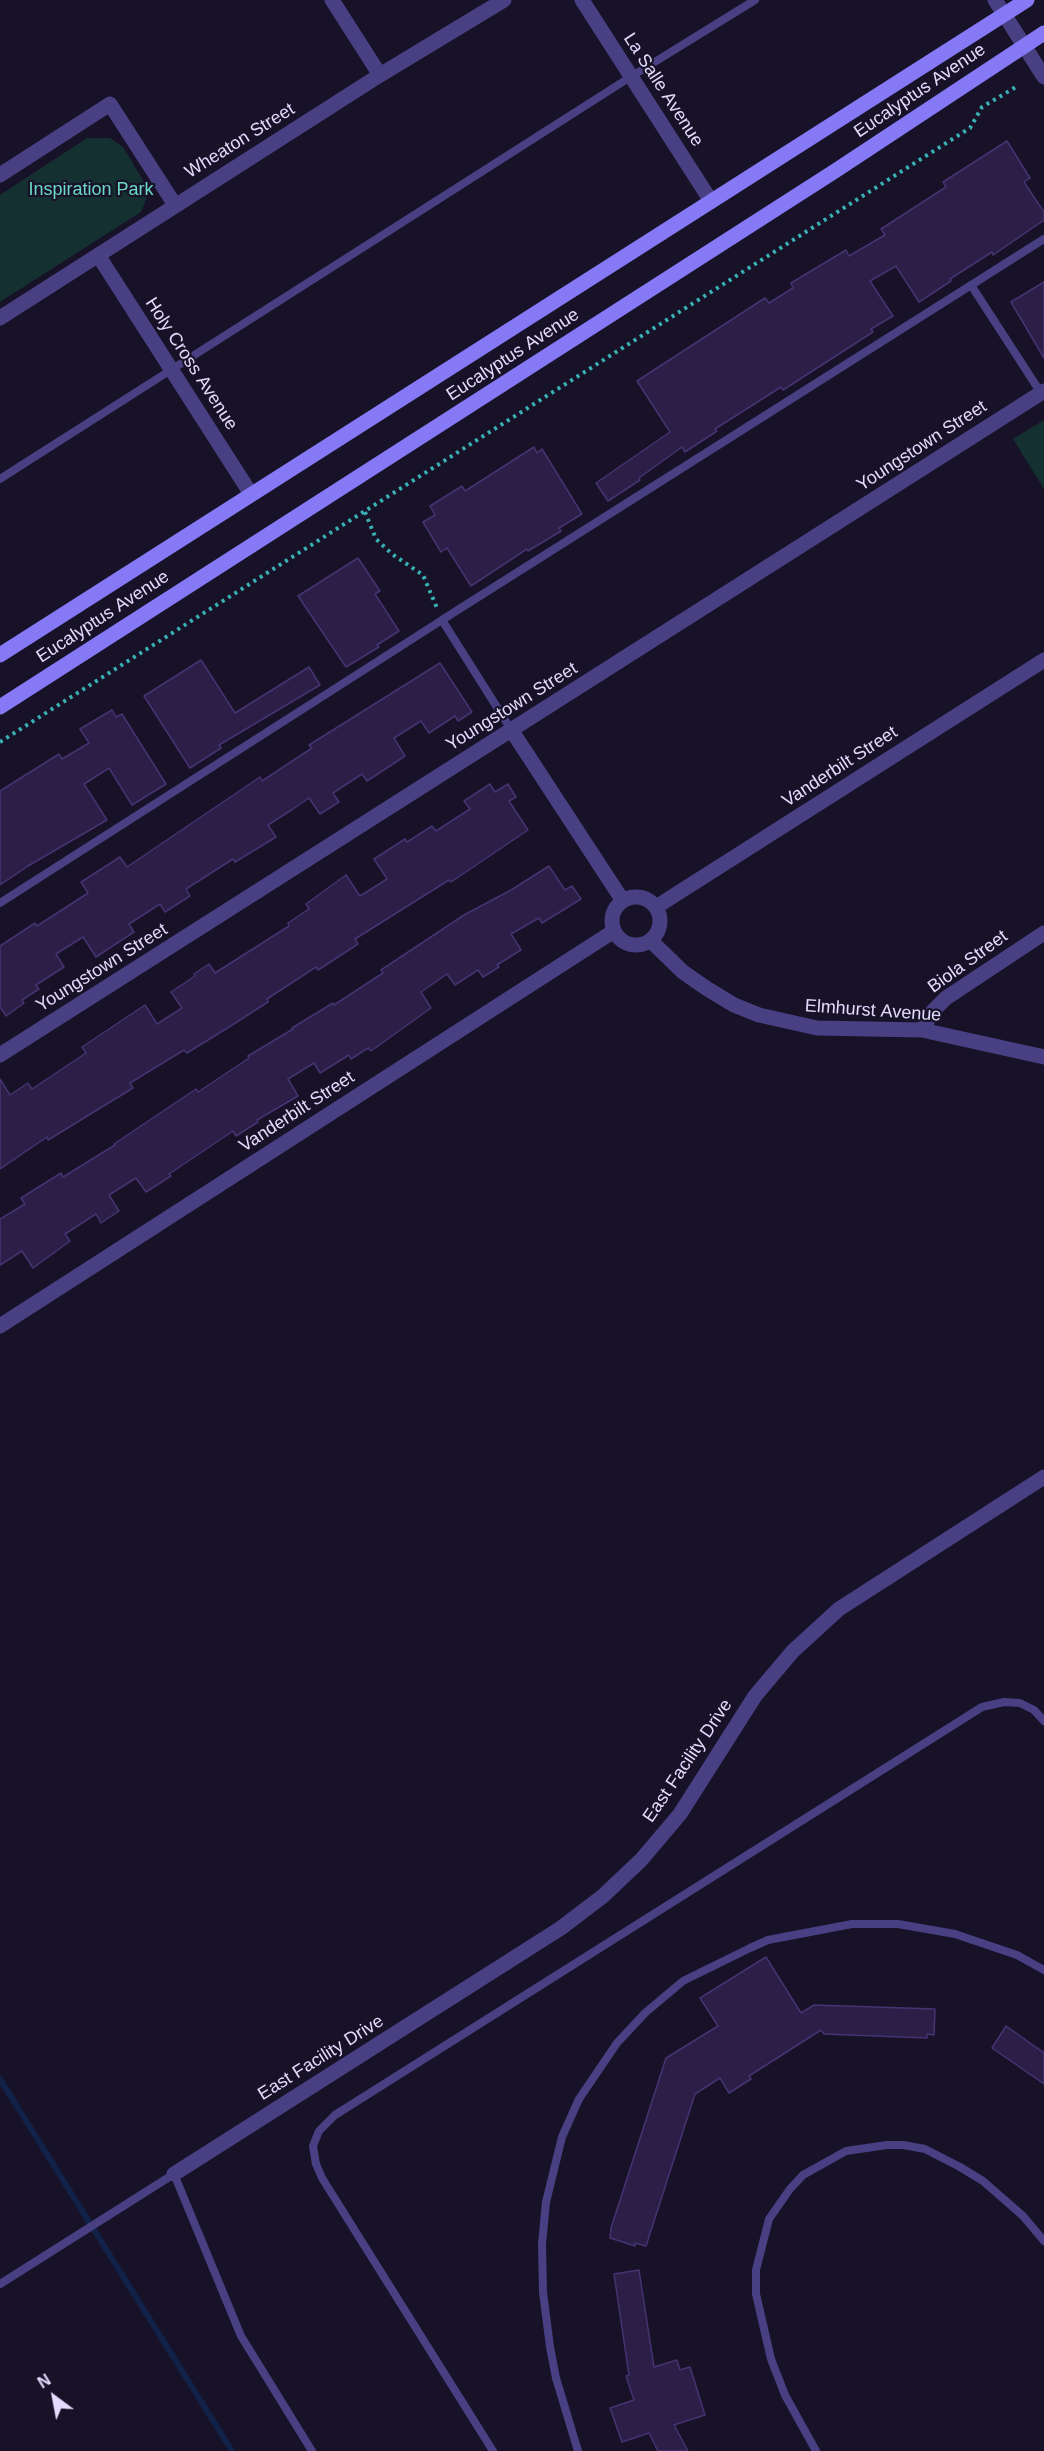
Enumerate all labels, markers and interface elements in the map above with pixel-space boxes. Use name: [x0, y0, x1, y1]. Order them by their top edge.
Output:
street label: La Salle Avenue: [618, 29, 708, 151]
street label: Eucalyptus Avenue: [850, 39, 990, 143]
street label: Wheaton Street: [181, 99, 299, 183]
park label: Inspiration Park: [28, 179, 154, 201]
street label: Holy Cross Avenue: [140, 294, 242, 434]
street label: Eucalyptus Avenue: [443, 304, 583, 406]
street label: Youngstown Street: [853, 396, 991, 496]
street label: Eucalyptus Avenue: [33, 566, 173, 668]
street label: Youngstown Street: [442, 658, 582, 756]
street label: Vanderbilt Street: [778, 722, 902, 812]
street label: Youngstown Street: [32, 919, 172, 1017]
street label: Biola Street: [924, 926, 1012, 998]
street label: Elmhurst Avenue: [804, 995, 942, 1027]
street label: Vanderbilt Street: [235, 1067, 359, 1157]
street label: East Facility Drive: [639, 1695, 737, 1827]
street label: East Facility Drive: [254, 2011, 388, 2105]
north arrow: [24, 2367, 84, 2427]
text: N: [35, 2371, 54, 2392]

